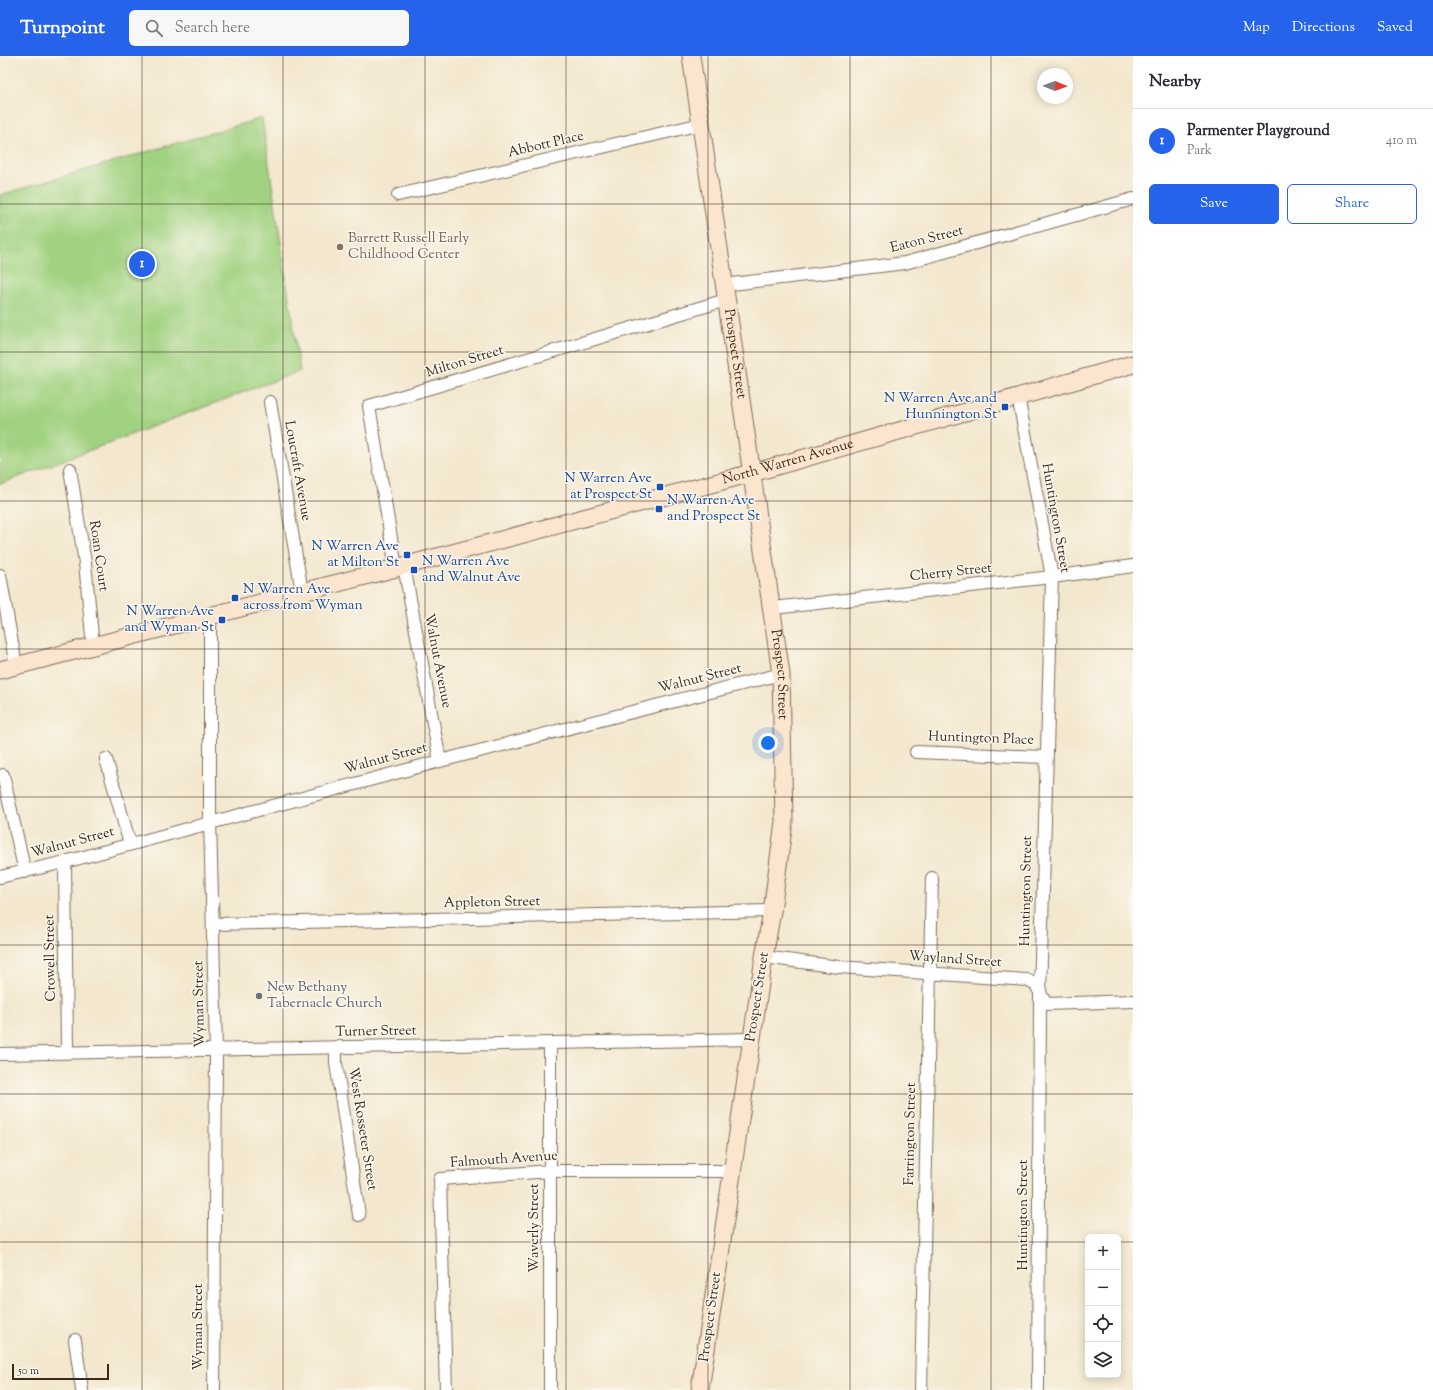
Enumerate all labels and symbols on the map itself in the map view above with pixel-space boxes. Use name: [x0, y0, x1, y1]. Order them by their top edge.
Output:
north arrow: [1037, 68, 1073, 104]
street label: Abbott Place: [506, 127, 586, 163]
street label: Eaton Street: [888, 221, 966, 259]
place label: Barrett Russell Early Childhood Center: [348, 229, 469, 265]
marker: Barrett Russell Early Childhood Center: [335, 242, 345, 252]
pin: 1: [129, 249, 155, 279]
street label: Prospect Street: [718, 308, 751, 400]
street label: Milton Street: [424, 341, 507, 383]
place label: N Warren Ave and Hunnington St: [884, 389, 997, 425]
marker: N Warren Ave and Hunnington St: [1000, 402, 1010, 412]
street label: Loucraft Avenue: [278, 419, 316, 523]
street label: North Warren Avenue: [720, 434, 856, 490]
street label: Huntington Street: [1036, 462, 1075, 575]
place label: N Warren Ave at Prospect St: [565, 469, 652, 505]
marker: N Warren Ave at Prospect St: [655, 482, 665, 492]
place label: N Warren Ave and Prospect St: [667, 491, 760, 527]
marker: N Warren Ave and Prospect St: [654, 504, 664, 514]
street label: Roan Court: [83, 519, 113, 593]
place label: N Warren Ave at Milton St: [312, 537, 399, 573]
marker: N Warren Ave at Milton St: [402, 550, 412, 560]
place label: N Warren Ave and Walnut Ave: [422, 552, 521, 588]
street label: Cherry Street: [909, 559, 993, 587]
marker: N Warren Ave and Walnut Ave: [409, 565, 419, 575]
place label: N Warren Ave across from Wyman: [243, 580, 363, 616]
marker: N Warren Ave across from Wyman: [230, 593, 240, 603]
place label: N Warren Ave and Wyman St: [124, 602, 214, 638]
street label: Walnut Avenue: [418, 612, 456, 710]
marker: N Warren Ave and Wyman St: [217, 615, 227, 625]
street label: Prospect Street: [765, 628, 792, 720]
street label: Walnut Street: [656, 659, 744, 699]
street label: Huntington Place: [928, 727, 1034, 751]
your location: [758, 733, 778, 753]
street label: Walnut Street: [342, 738, 430, 780]
street label: Walnut Street: [29, 822, 117, 864]
street label: Huntington Street: [1016, 835, 1038, 947]
street label: Appleton Street: [444, 892, 541, 914]
street label: Crowell Street: [40, 914, 62, 1002]
street label: Wayland Street: [908, 947, 1003, 973]
street label: Prospect Street: [741, 951, 775, 1043]
street label: Wyman Street: [189, 960, 211, 1048]
place label: New Bethany Tabernacle Church: [267, 978, 383, 1014]
marker: New Bethany Tabernacle Church: [254, 991, 264, 1001]
street label: Turner Street: [335, 1021, 417, 1043]
street label: West Rosseter Street: [342, 1066, 382, 1192]
street label: Farrington Street: [900, 1082, 922, 1186]
street label: Falmouth Avenue: [450, 1146, 558, 1174]
street label: Huntington Street: [1014, 1159, 1034, 1270]
street label: Waverly Street: [525, 1183, 545, 1273]
street label: Prospect Street: [695, 1271, 727, 1363]
street label: Wyman Street: [189, 1283, 209, 1371]
scale bar: [12, 1362, 109, 1381]

